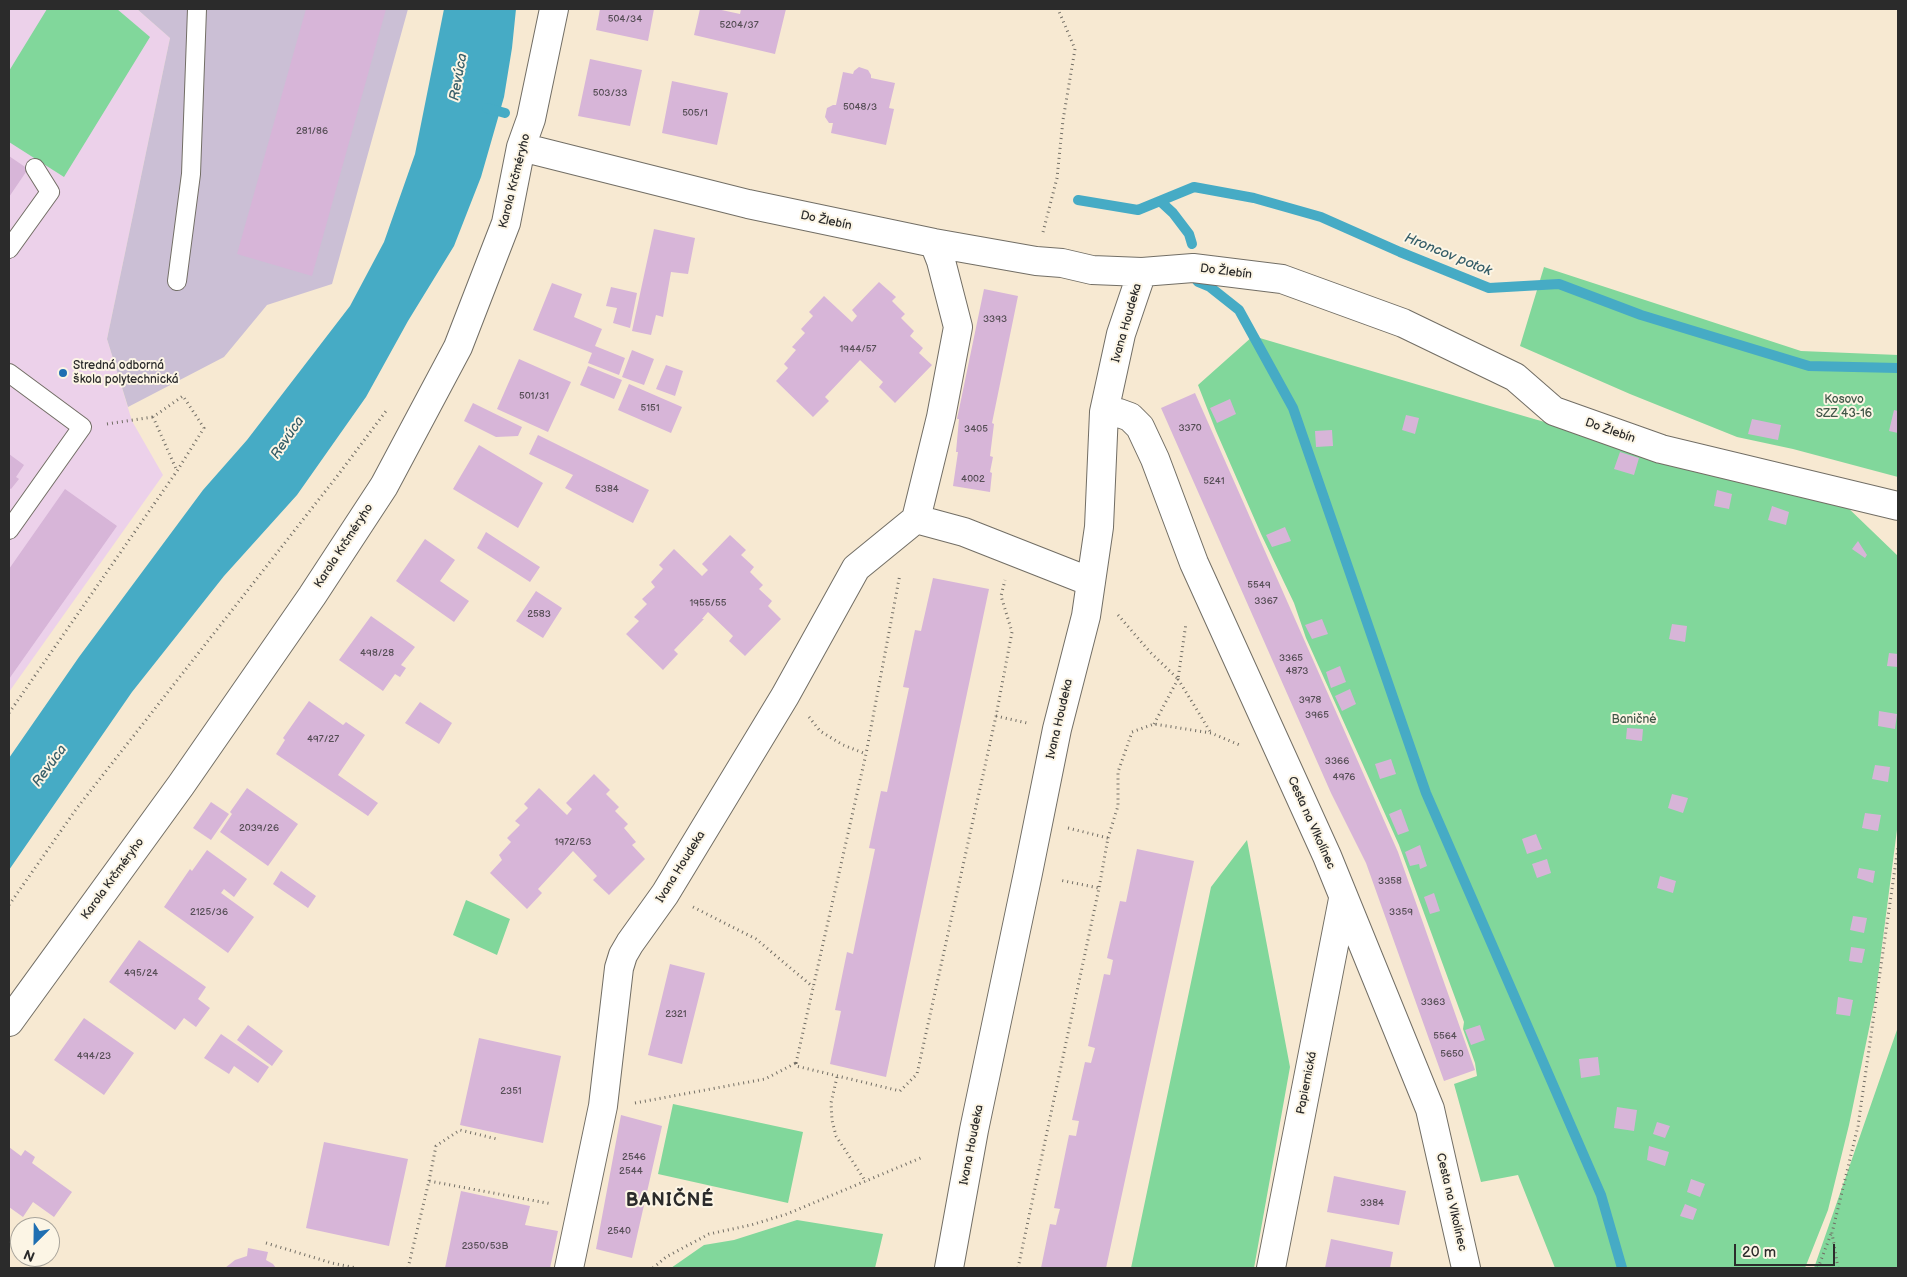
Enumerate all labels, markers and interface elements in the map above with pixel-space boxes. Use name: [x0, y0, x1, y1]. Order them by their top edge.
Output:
house number: 504/34: [608, 13, 642, 25]
house number: 5204/37: [719, 19, 759, 31]
water label: Revúca: [447, 52, 471, 102]
house number: 503/33: [593, 87, 627, 99]
house number: 5048/3: [843, 101, 877, 113]
house number: 505/1: [682, 107, 708, 119]
house number: 281/86: [296, 125, 328, 137]
street label: Karola Krčméryho: [496, 132, 534, 230]
street label: Do Žlebín: [799, 209, 853, 233]
water label: Hroncov potok: [1402, 230, 1494, 280]
street label: Do Žlebín: [1199, 262, 1253, 282]
street label: Ivana Houdeka: [1109, 282, 1145, 364]
house number: 3393: [983, 313, 1007, 325]
house number: 1944/57: [839, 343, 877, 355]
place label: Stredná odborná škola polytechnická: [73, 359, 179, 387]
marker: Stredná odborná škola polytechnická: [57, 367, 69, 379]
house number: 501/31: [519, 390, 549, 402]
park label: Kosovo SZZ 43-16: [1816, 393, 1872, 421]
house number: 5151: [640, 402, 660, 414]
water label: Revúca: [268, 413, 308, 463]
street label: Do Žlebín: [1583, 416, 1637, 446]
house number: 3370: [1178, 422, 1202, 434]
house number: 3405: [964, 423, 988, 435]
house number: 4002: [961, 473, 985, 485]
house number: 5241: [1203, 475, 1225, 487]
house number: 5384: [595, 483, 619, 495]
street label: Karola Krčméryho: [312, 501, 376, 591]
house number: 5549: [1247, 579, 1271, 591]
house number: 3367: [1254, 595, 1278, 607]
house number: 1955/55: [689, 597, 727, 609]
house number: 2583: [527, 608, 551, 620]
house number: 498/28: [360, 647, 394, 659]
house number: 3365: [1279, 652, 1303, 664]
house number: 4873: [1286, 665, 1308, 677]
street label: Ivana Houdeka: [1044, 678, 1076, 760]
house number: 3978: [1299, 694, 1321, 706]
house number: 3965: [1305, 709, 1329, 721]
park label: Baničné: [1611, 713, 1657, 727]
house number: 497/27: [307, 733, 339, 745]
water label: Revúca: [29, 742, 71, 790]
house number: 3366: [1325, 755, 1349, 767]
house number: 4976: [1333, 771, 1355, 783]
street label: Cesta na Vlkolínec: [1284, 774, 1338, 872]
house number: 2039/26: [239, 822, 279, 834]
street label: Ivana Houdeka: [653, 829, 709, 905]
street label: Karola Krčméryho: [79, 835, 147, 923]
house number: 1972/53: [555, 836, 591, 848]
house number: 3358: [1378, 875, 1402, 887]
house number: 2125/36: [190, 906, 228, 918]
house number: 3359: [1389, 906, 1413, 918]
house number: 495/24: [124, 967, 158, 979]
house number: 3363: [1421, 996, 1445, 1008]
house number: 2321: [665, 1008, 687, 1020]
house number: 5564: [1433, 1030, 1457, 1042]
house number: 5650: [1440, 1048, 1464, 1060]
house number: 494/23: [77, 1050, 111, 1062]
street label: Papiernická: [1294, 1050, 1320, 1116]
house number: 2351: [500, 1085, 522, 1097]
street label: Ivana Houdeka: [957, 1104, 987, 1186]
house number: 2546: [622, 1151, 646, 1163]
street label: Cesta na Vlkolínec: [1433, 1152, 1469, 1252]
house number: 2544: [619, 1165, 643, 1177]
district label: BANIČNÉ: [625, 1190, 715, 1212]
house number: 3384: [1360, 1197, 1384, 1209]
north arrow: [10, 1217, 60, 1267]
house number: 2540: [607, 1225, 631, 1237]
scale bar: [1737, 1234, 1838, 1266]
house number: 2350/53B: [462, 1240, 508, 1252]
text: 20 m: [1742, 1243, 1776, 1262]
text: N: [21, 1245, 38, 1265]

